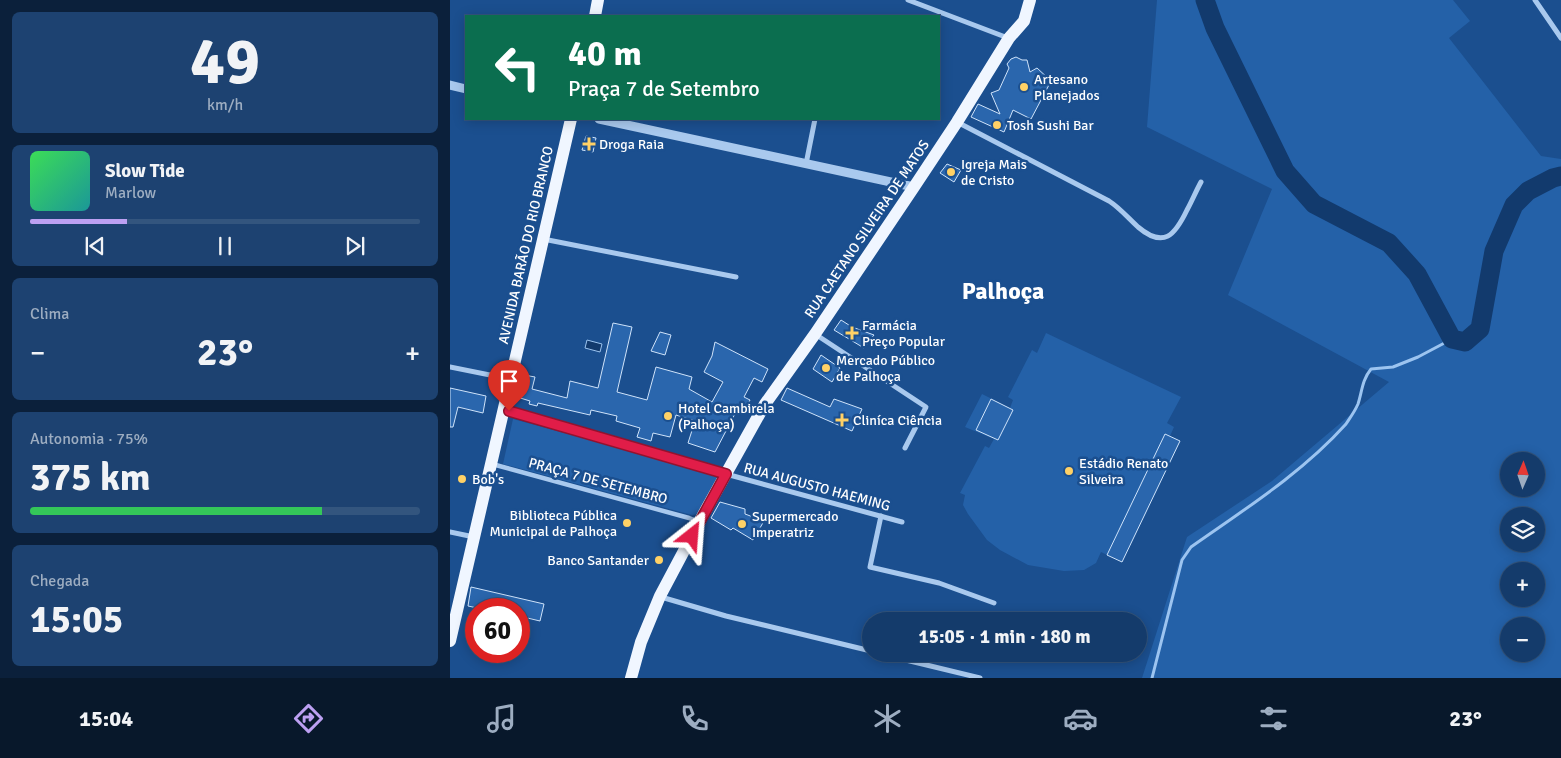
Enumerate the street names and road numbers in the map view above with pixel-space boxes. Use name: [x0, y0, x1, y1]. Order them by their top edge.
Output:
street label: RUA CAETANO SILVEIRA DE MATOS: [801, 137, 933, 321]
street label: AVENIDA BARÃO DO RIO BRANCO: [495, 144, 557, 346]
street label: PRAÇA 7 DE SETEMBRO: [527, 454, 669, 508]
street label: RUA AUGUSTO HAEMING: [742, 459, 892, 515]

